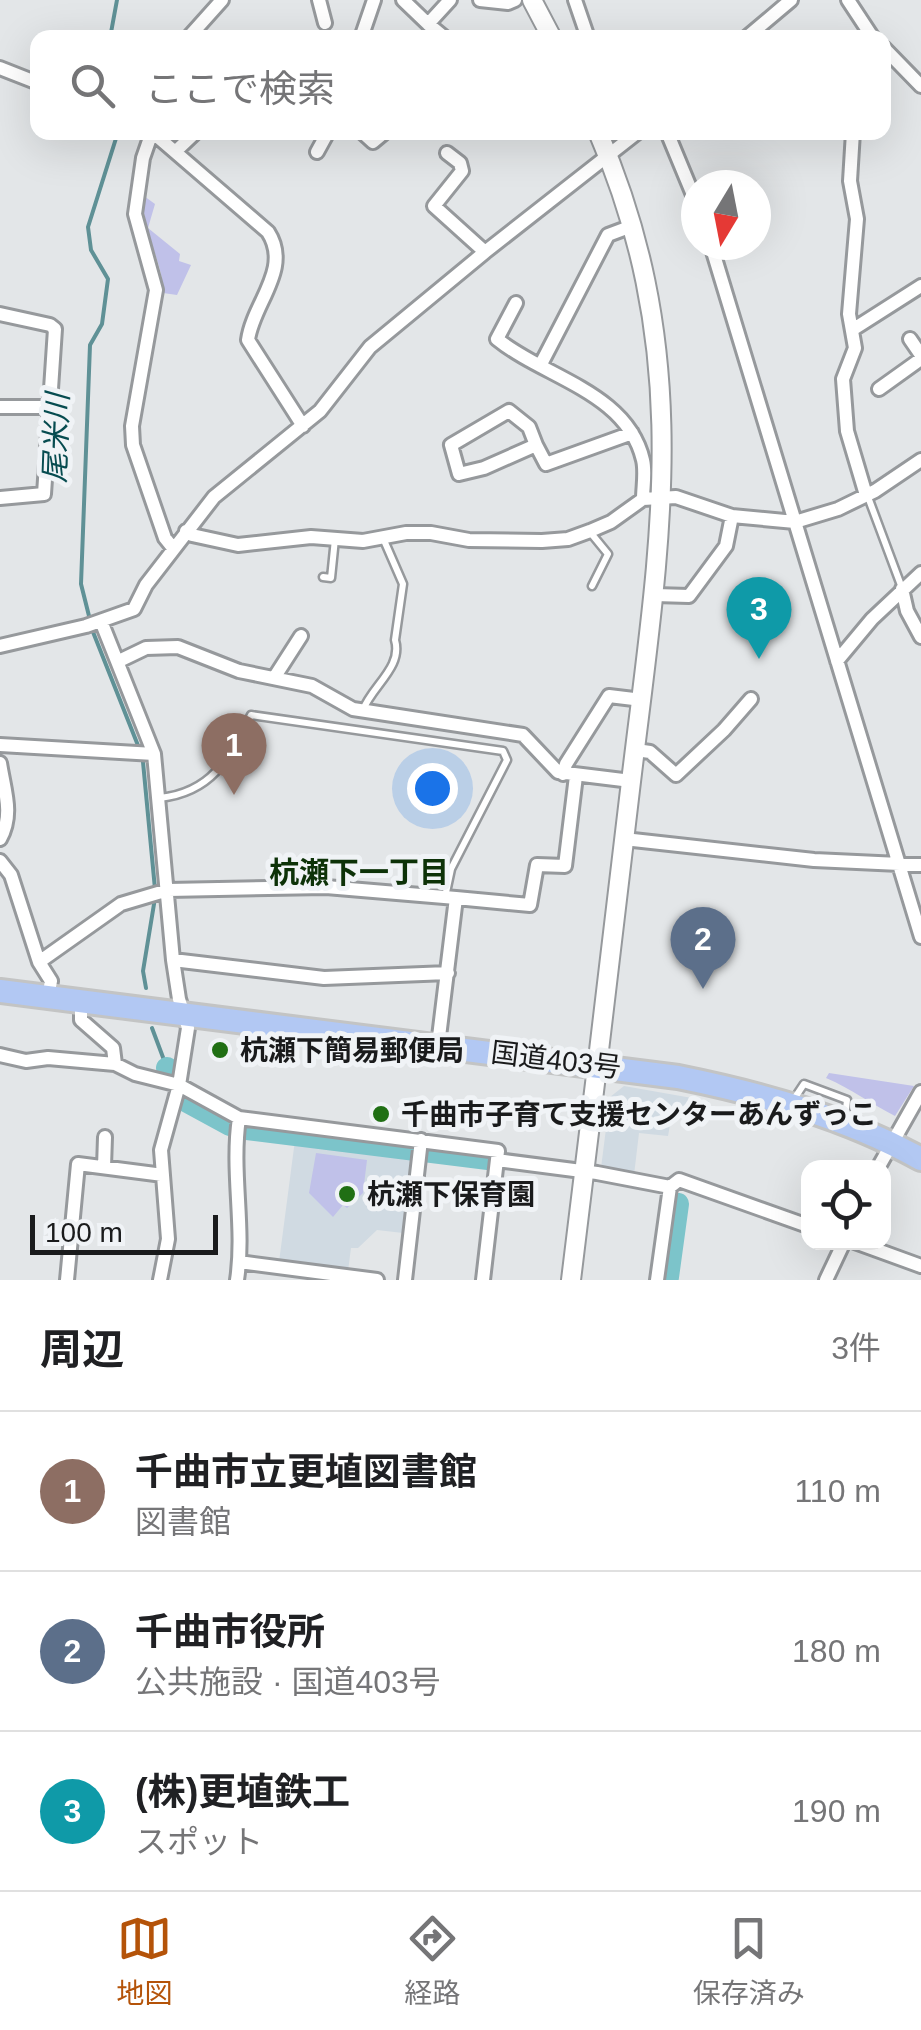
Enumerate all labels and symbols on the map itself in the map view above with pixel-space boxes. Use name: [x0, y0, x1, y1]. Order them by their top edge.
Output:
north arrow: [681, 170, 771, 260]
water label: 尾米川: [38, 389, 74, 484]
pin: 3: [726, 576, 792, 659]
pin: 1: [202, 712, 266, 795]
your location: [407, 763, 458, 814]
district label: 杭瀬下一丁目: [269, 856, 449, 889]
pin: 2: [670, 906, 736, 989]
place label: 杭瀬下簡易郵便局: [240, 1035, 464, 1066]
street label: 国道403号: [489, 1037, 623, 1083]
marker: 杭瀬下簡易郵便局: [209, 1039, 231, 1061]
place label: 千曲市子育て支援センターあんずっこ: [401, 1099, 877, 1130]
marker: 千曲市子育て支援センターあんずっこ: [370, 1103, 392, 1125]
place label: 杭瀬下保育園: [367, 1179, 535, 1210]
marker: 杭瀬下保育園: [336, 1183, 358, 1205]
scale bar: [30, 1210, 218, 1254]

